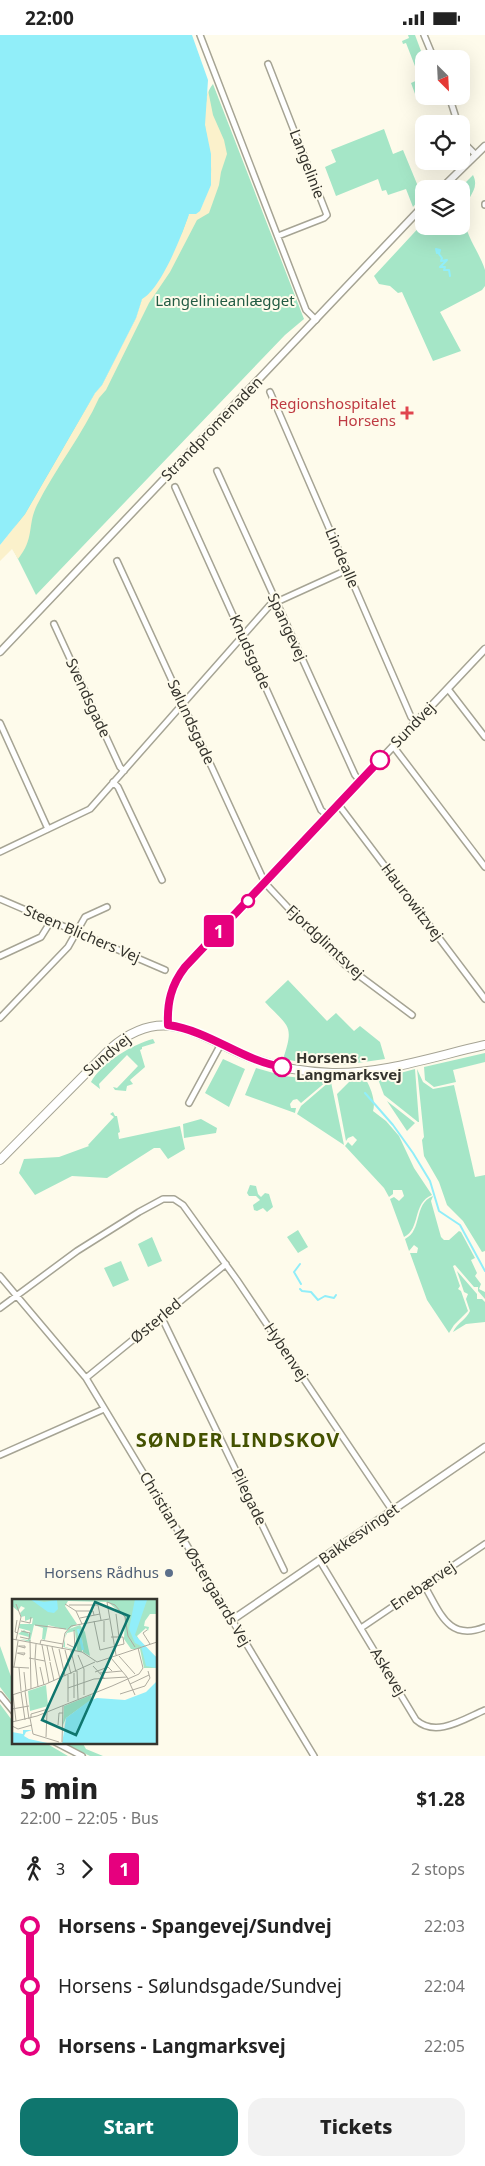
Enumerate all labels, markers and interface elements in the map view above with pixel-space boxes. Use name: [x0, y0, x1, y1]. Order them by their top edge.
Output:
text: 22:00: [25, 5, 74, 31]
north arrow: [415, 50, 470, 105]
map controls: [415, 50, 470, 235]
button: locate: [415, 115, 470, 170]
street label: Langelinie: [286, 126, 330, 201]
button: layers: [415, 180, 470, 235]
park label: Langelinieanlægget: [155, 290, 295, 310]
street label: Strandpromenaden: [156, 372, 266, 485]
place label: Regionshospitalet Horsens: [269, 393, 397, 430]
marker: Regionshospitalet Horsens: [400, 406, 414, 420]
street label: Lindealle: [321, 525, 364, 591]
street label: Spangevej: [264, 590, 312, 664]
street label: Knudsgade: [226, 611, 276, 692]
street label: Svendsgade: [62, 655, 116, 740]
street label: Sølundsgade: [164, 676, 220, 767]
street label: Sundvej: [386, 697, 439, 751]
unlabelled marker: [370, 750, 390, 770]
street label: Haurowitzvej: [377, 859, 448, 944]
unlabelled marker: [241, 894, 255, 908]
street label: Steen Blichers Vej: [21, 900, 144, 967]
street label: Fjordglimtsvej: [283, 900, 369, 982]
line badge: 1: [203, 915, 235, 947]
text: 1: [214, 919, 224, 943]
street label: Sundvej: [78, 1029, 134, 1080]
place label: Horsens - Langmarksvej: [296, 1047, 402, 1084]
marker: Horsens - Langmarksvej: [272, 1057, 292, 1077]
street label: Østerled: [126, 1293, 185, 1347]
street label: Hybenvej: [260, 1319, 313, 1384]
district label: SØNDER LINDSKOV: [136, 1426, 340, 1453]
street label: Pilegade: [228, 1465, 272, 1528]
street label: Christian M. Østergaards Vej: [136, 1467, 256, 1650]
street label: Bakkesvinget: [314, 1498, 403, 1568]
street label: Enebærvej: [386, 1556, 459, 1614]
place label: Horsens Rådhus: [44, 1562, 159, 1582]
marker: Horsens Rådhus: [163, 1567, 175, 1579]
inset map: [12, 1599, 158, 1743]
street label: Askevej: [367, 1644, 411, 1699]
text: 5 min: [20, 1769, 98, 1807]
text: $1.28: [416, 1786, 465, 1812]
text: 22:00 – 22:05 · Bus: [20, 1807, 159, 1829]
icon: walk: [20, 1855, 48, 1883]
icon: forward: [73, 1855, 101, 1883]
text: 1: [119, 1857, 129, 1881]
text: 3: [56, 1858, 65, 1880]
text: 2 stops: [411, 1858, 465, 1880]
text: Horsens - Spangevej/Sundvej: [58, 1913, 332, 1939]
text: 22:03: [424, 1915, 465, 1937]
text: Horsens - Sølundsgade/Sundvej: [58, 1973, 342, 1999]
text: 22:04: [424, 1975, 465, 1997]
text: Horsens - Langmarksvej: [58, 2033, 286, 2059]
text: 22:05: [424, 2035, 465, 2057]
button: Start: [20, 2098, 238, 2156]
button: Tickets: [248, 2098, 465, 2156]

